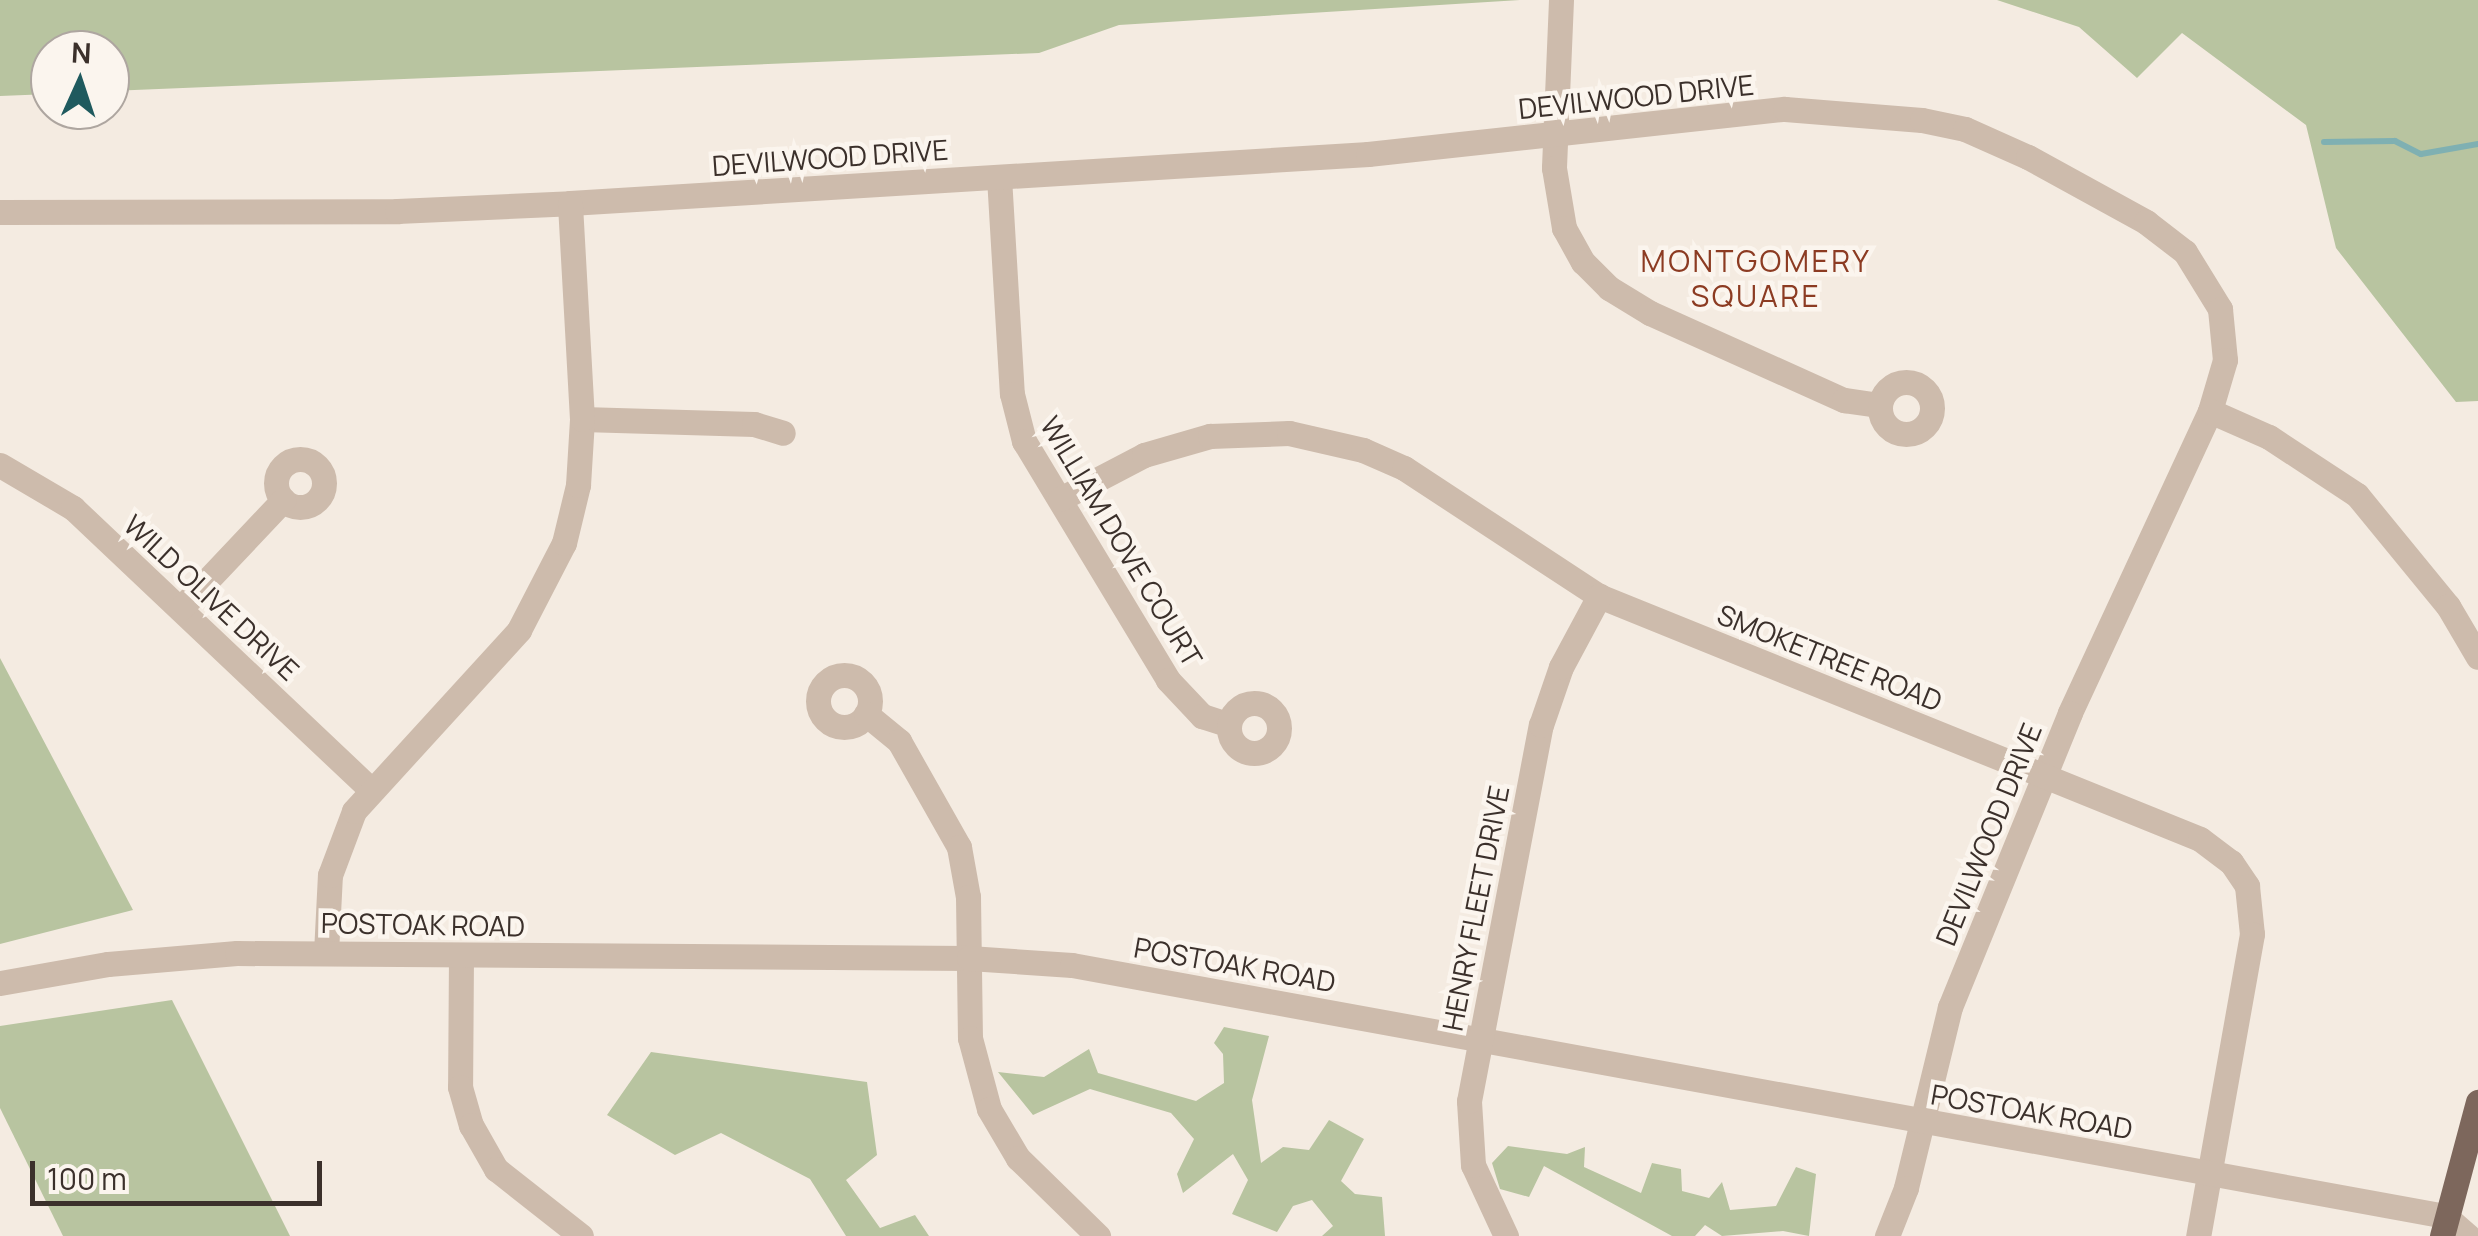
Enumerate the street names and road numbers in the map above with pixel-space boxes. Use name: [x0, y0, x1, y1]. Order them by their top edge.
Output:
street label: DEVILWOOD DRIVE: [1517, 67, 1755, 125]
street label: DEVILWOOD DRIVE: [711, 132, 949, 182]
street label: WILLIAM DOVE COURT: [1034, 410, 1210, 672]
street label: WILD OLIVE DRIVE: [118, 507, 306, 687]
street label: SMOKETREE ROAD: [1713, 597, 1947, 717]
street label: DEVILWOOD DRIVE: [1928, 718, 2048, 950]
street label: HENRY FLEET DRIVE: [1435, 781, 1515, 1035]
street label: POSTOAK ROAD: [320, 905, 526, 943]
street label: POSTOAK ROAD: [1131, 930, 1339, 998]
street label: POSTOAK ROAD: [1928, 1077, 2136, 1145]

